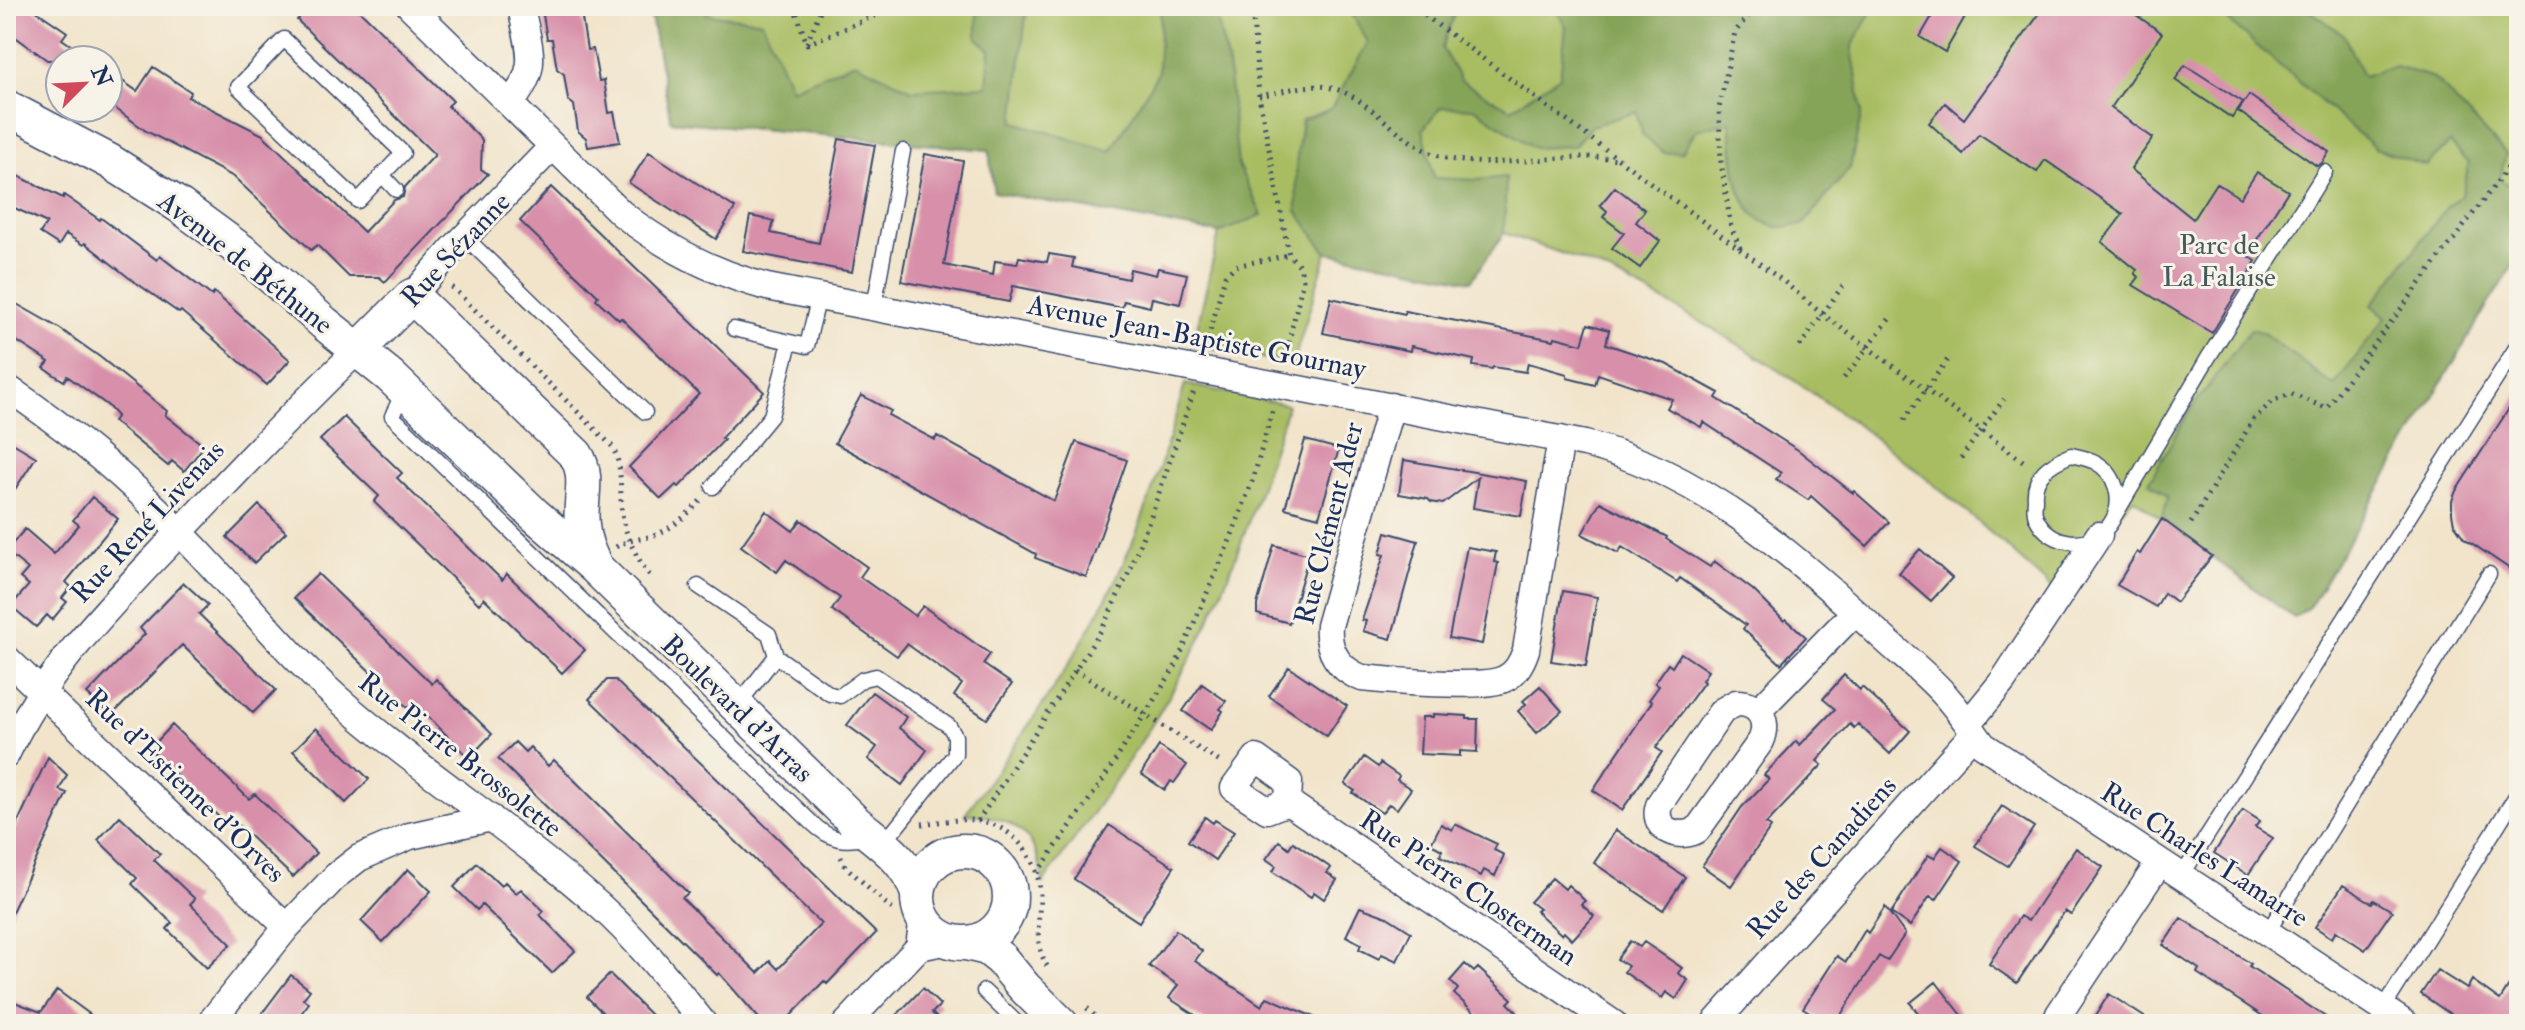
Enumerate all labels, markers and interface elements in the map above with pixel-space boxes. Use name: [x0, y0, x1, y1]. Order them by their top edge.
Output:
north arrow: [44, 44, 124, 124]
text: N: [84, 61, 118, 91]
street label: Avenue de Béthune: [150, 183, 340, 343]
street label: Rue Sézanne: [394, 185, 518, 315]
park label: Parc de La Falaise: [2162, 228, 2276, 295]
street label: Avenue Jean-Baptiste Gournay: [1024, 287, 1370, 388]
street label: Rue Clément Ader: [1287, 418, 1372, 628]
street label: Rue René Livenais: [64, 433, 232, 611]
street label: Boulevard d'Arras: [654, 628, 820, 790]
street label: Rue Pierre Brossolette: [351, 665, 569, 846]
street label: Rue d'Estienne d'Orves: [78, 682, 292, 891]
street label: Rue des Canadiens: [1740, 769, 1905, 947]
street label: Rue Charles Lamarre: [2094, 775, 2315, 936]
street label: Rue Pierre Closterman: [1353, 802, 1584, 974]

